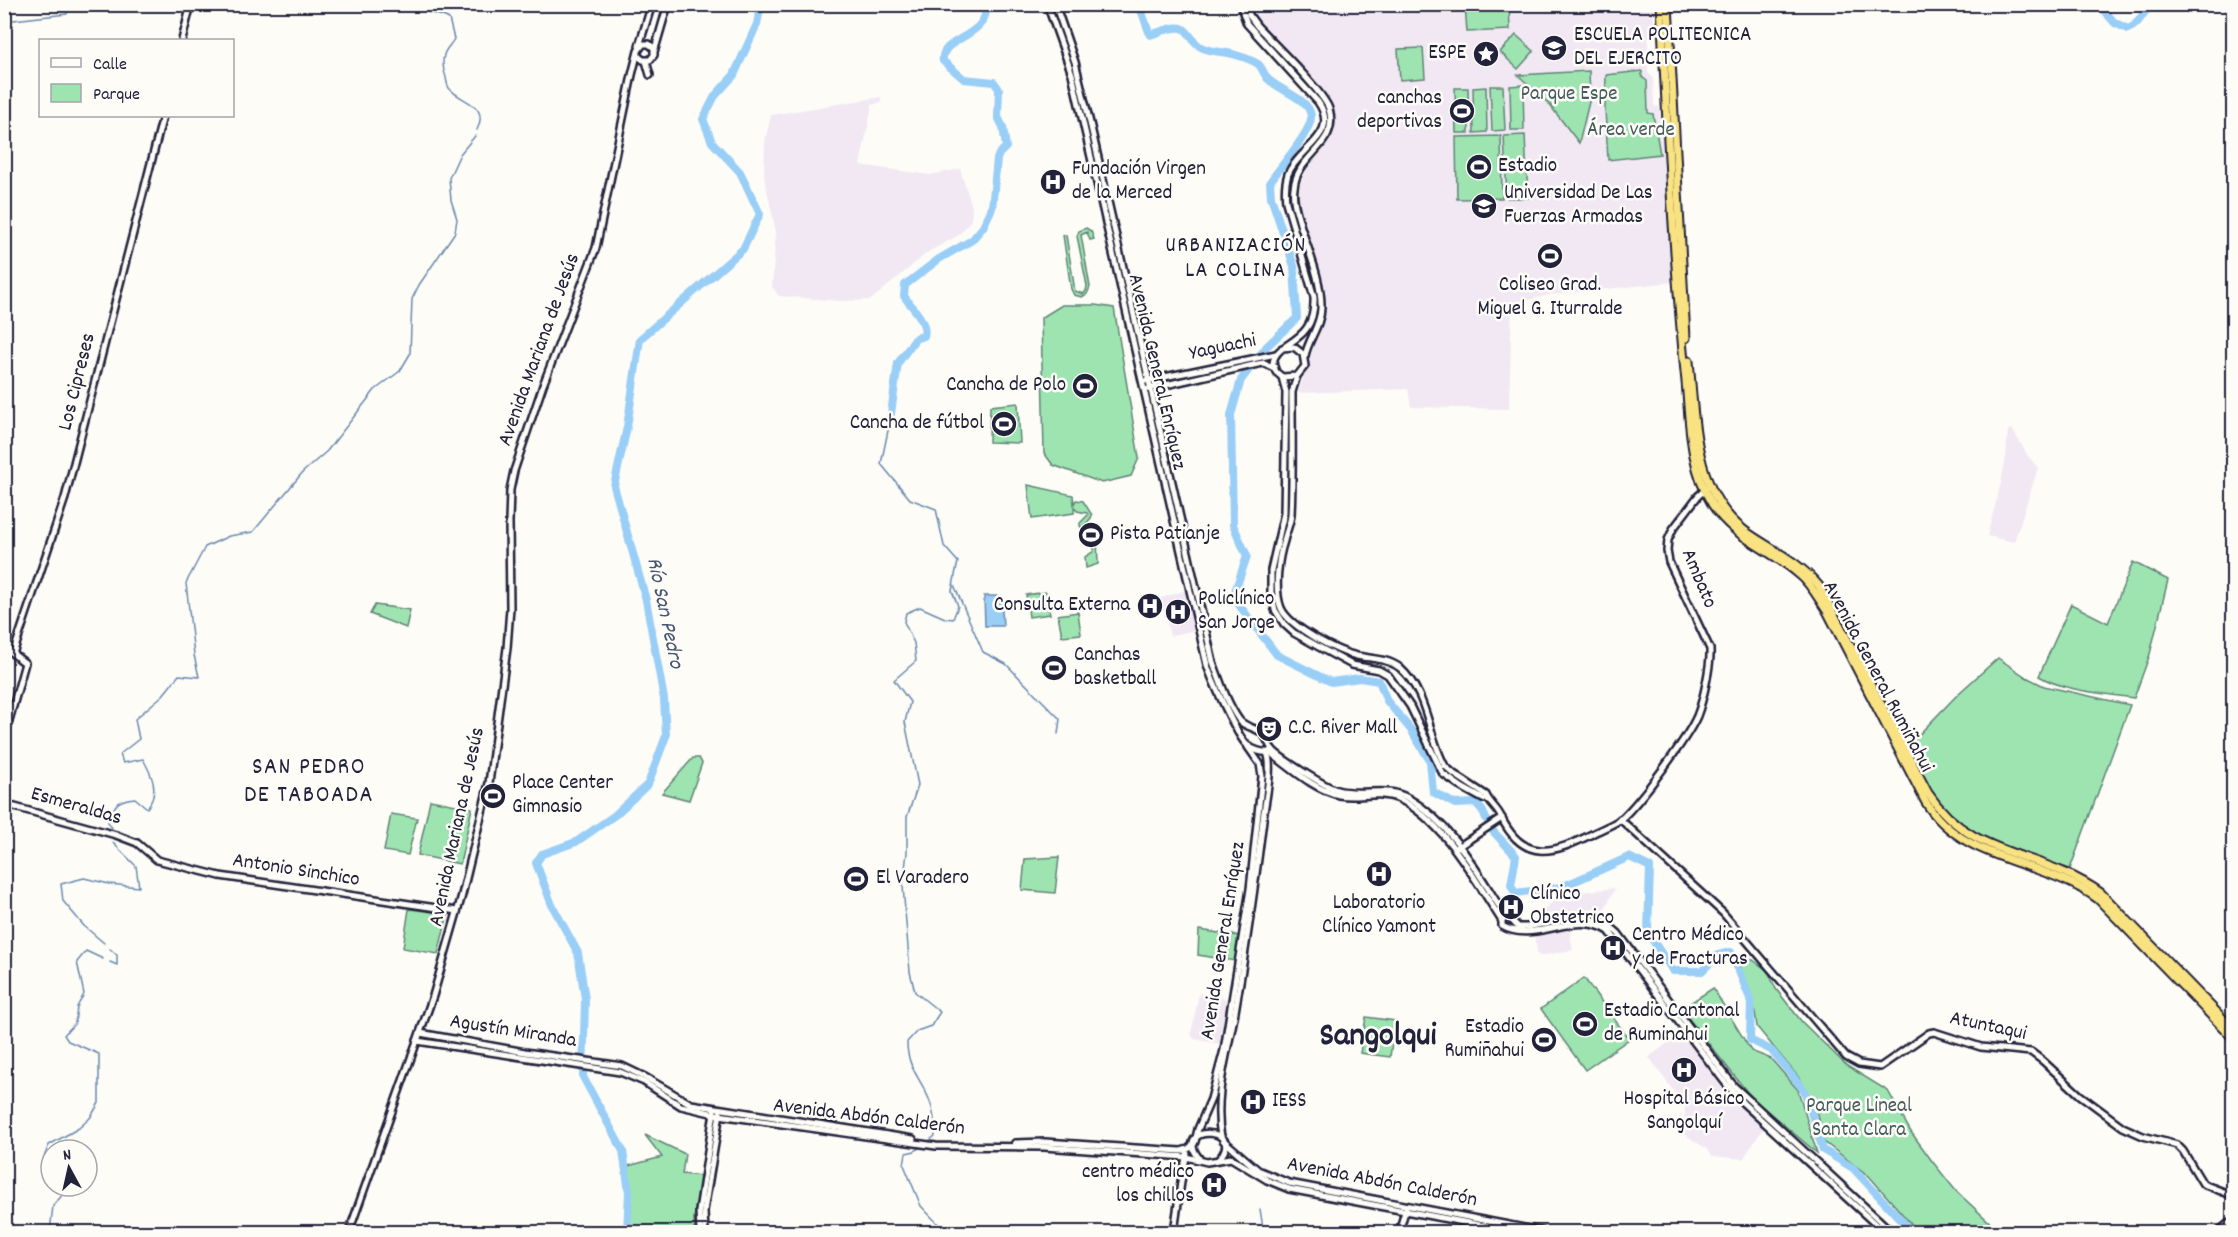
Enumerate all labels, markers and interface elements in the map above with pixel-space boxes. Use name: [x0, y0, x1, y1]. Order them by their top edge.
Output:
place label: ESCUELA POLITECNICA DEL EJERCITO: [1574, 21, 1751, 75]
school or university icon: ESCUELA POLITECNICA DEL EJERCITO: [1539, 33, 1569, 63]
legend: [39, 39, 234, 117]
place label: ESPE: [1428, 39, 1466, 69]
place icon: ESPE: [1471, 39, 1501, 69]
text: Calle: [93, 53, 127, 78]
park label: Parque Espe: [1521, 80, 1617, 110]
text: Parque: [93, 83, 140, 108]
place label: canchas deportivas: [1357, 84, 1442, 138]
sports icon: canchas deportivas: [1447, 96, 1477, 126]
park label: Área verde: [1587, 116, 1675, 146]
sports icon: Estadio: [1464, 152, 1494, 182]
place label: Estadio: [1498, 152, 1557, 182]
place label: Fundación Virgen de la Merced: [1072, 155, 1206, 209]
hospital icon: Fundación Virgen de la Merced: [1038, 167, 1068, 197]
place label: Universidad De Las Fuerzas Armadas: [1504, 179, 1653, 233]
school or university icon: Universidad De Las Fuerzas Armadas: [1469, 191, 1499, 221]
district label: URBANIZACIÓN LA COLINA: [1165, 231, 1307, 287]
sports icon: Coliseo Grad. Miguel G. Iturralde: [1535, 241, 1565, 271]
street label: Avenida Mariana de Jesús: [491, 249, 589, 451]
street label: Avenida General Enríquez: [1119, 271, 1193, 473]
place label: Coliseo Grad. Miguel G. Iturralde: [1477, 271, 1623, 325]
street label: Yaguachi: [1187, 326, 1259, 370]
street label: Los Cipreses: [51, 330, 105, 434]
place label: Cancha de Polo: [946, 371, 1066, 401]
sports icon: Cancha de Polo: [1070, 371, 1100, 401]
place label: Cancha de fútbol: [850, 409, 984, 439]
sports icon: Cancha de fútbol: [989, 409, 1019, 439]
sports icon: Pista Patianje: [1076, 520, 1106, 550]
place label: Pista Patianje: [1110, 520, 1220, 550]
street label: Ambato: [1672, 545, 1724, 613]
water label: Río San Pedro: [637, 555, 691, 673]
street label: Avenida General Rumiñahui: [1814, 576, 1940, 778]
place label: Policlínico San Jorge: [1198, 585, 1275, 639]
place label: Consulta Externa: [994, 591, 1131, 621]
hospital icon: Consulta Externa: [1135, 591, 1165, 621]
hospital icon: Policlínico San Jorge: [1163, 597, 1193, 627]
place label: Canchas basketball: [1074, 641, 1156, 695]
sports icon: Canchas basketball: [1039, 653, 1069, 683]
theatre icon: C.C. River Mall: [1254, 714, 1284, 744]
place label: C.C. River Mall: [1288, 714, 1397, 744]
street label: Avenida Mariana de Jesús: [422, 725, 494, 929]
district label: SAN PEDRO DE TABOADA: [244, 751, 374, 813]
place label: Place Center Gimnasio: [512, 769, 613, 823]
street label: Esmeraldas: [27, 780, 125, 834]
sports icon: Place Center Gimnasio: [478, 781, 508, 811]
street label: Avenida General Enríquez: [1194, 840, 1254, 1042]
street label: Antonio Sinchico: [230, 846, 362, 896]
hospital icon: Laboratorio Clínico Yamont: [1364, 859, 1394, 889]
sports icon: El Varadero: [841, 864, 871, 894]
place label: El Varadero: [876, 864, 969, 894]
place label: Clínico Obstetrico: [1530, 880, 1614, 934]
place label: Laboratorio Clínico Yamont: [1322, 889, 1436, 943]
hospital icon: Clínico Obstetrico: [1496, 892, 1526, 922]
place label: Centro Médico y de Fracturas: [1632, 921, 1748, 975]
hospital icon: Centro Médico y de Fracturas: [1598, 933, 1628, 963]
place label: Estadio Cantonal de Ruminahui: [1604, 997, 1739, 1051]
street label: Atuntaqui: [1947, 1004, 2029, 1050]
street label: Agustín Miranda: [448, 1007, 580, 1057]
sports icon: Estadio Cantonal de Ruminahui: [1570, 1009, 1600, 1039]
place label: Estadio Rumiñahui: [1444, 1013, 1524, 1067]
district label: Sangolqui: [1319, 1014, 1437, 1061]
sports icon: Estadio Rumiñahui: [1529, 1025, 1559, 1055]
hospital icon: Hospital Básico Sangolquí: [1669, 1055, 1699, 1085]
place label: Hospital Básico Sangolquí: [1624, 1085, 1744, 1139]
hospital icon: IESS: [1238, 1087, 1268, 1117]
place label: IESS: [1272, 1087, 1307, 1117]
street label: Avenida Abdón Calderón: [771, 1091, 967, 1145]
park label: Parque Lineal Santa Clara: [1806, 1092, 1912, 1146]
north arrow: [39, 1138, 99, 1198]
text: N: [62, 1144, 73, 1168]
street label: Avenida Abdón Calderón: [1284, 1150, 1480, 1216]
place label: centro médico los chillos: [1082, 1158, 1194, 1212]
hospital icon: centro médico los chillos: [1199, 1170, 1229, 1200]

